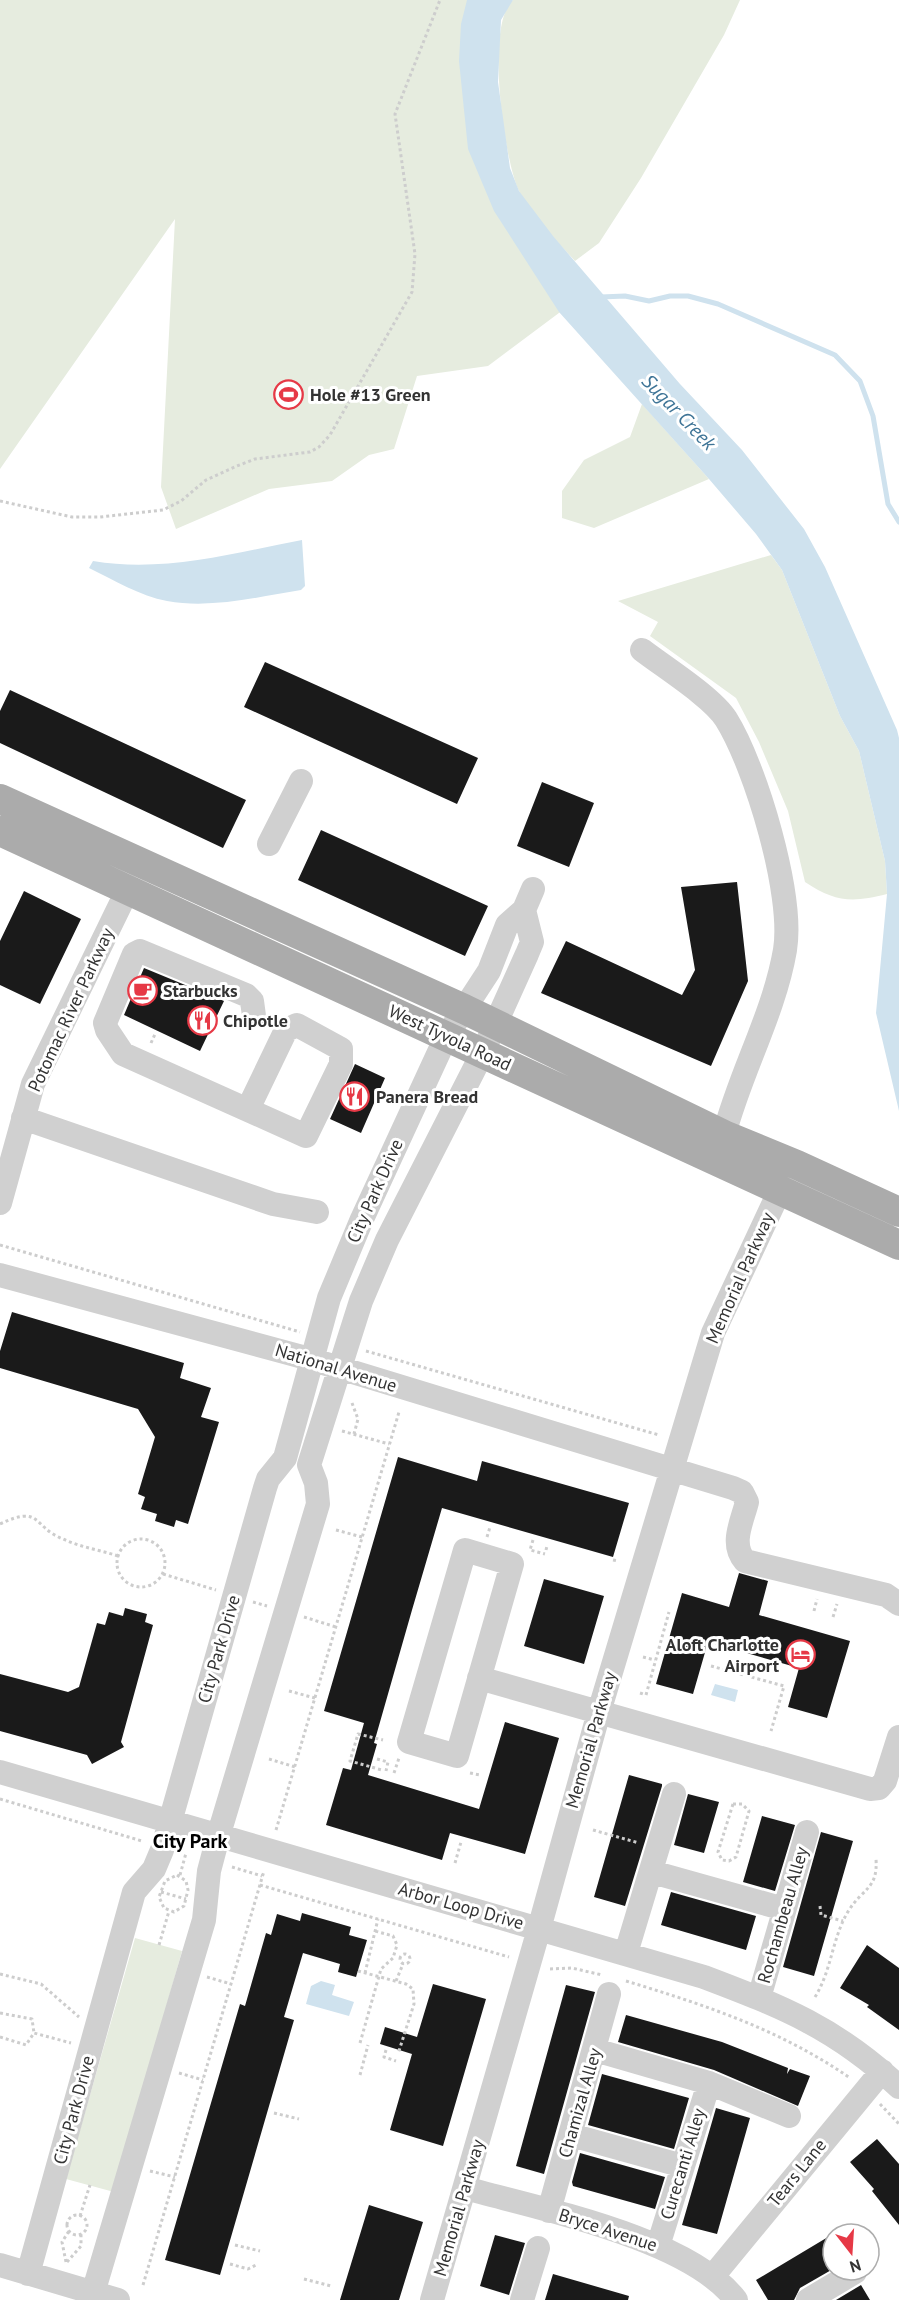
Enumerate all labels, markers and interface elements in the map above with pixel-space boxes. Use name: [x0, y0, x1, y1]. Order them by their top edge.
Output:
water label: Sugar Creek: [636, 368, 723, 456]
sports icon: Hole #13 Green: [273, 379, 305, 411]
place label: Hole #13 Green: [310, 383, 431, 406]
street label: Potomac River Parkway: [22, 924, 119, 1095]
cafe icon: Starbucks: [126, 975, 158, 1007]
place label: Starbucks: [163, 979, 238, 1002]
street label: West Tyvola Road: [385, 999, 515, 1076]
restaurant icon: Chipotle: [186, 1005, 218, 1037]
place label: Chipotle: [223, 1009, 288, 1032]
restaurant icon: Panera Bread: [339, 1081, 371, 1113]
place label: Panera Bread: [376, 1085, 478, 1108]
street label: City Park Drive: [341, 1135, 408, 1246]
street label: Memorial Parkway: [700, 1208, 779, 1347]
street label: National Avenue: [272, 1338, 400, 1397]
street label: City Park Drive: [192, 1592, 245, 1706]
place label: Aloft Charlotte Airport: [666, 1633, 780, 1677]
hotel icon: Aloft Charlotte Airport: [784, 1639, 816, 1671]
street label: Memorial Parkway: [560, 1668, 621, 1811]
district label: City Park: [153, 1828, 227, 1854]
street label: Rochambeau Alley: [752, 1843, 813, 1986]
street label: Arbor Loop Drive: [396, 1877, 526, 1934]
street label: Chamizal Alley: [553, 2045, 606, 2160]
street label: City Park Drive: [48, 2053, 99, 2167]
street label: Curecanti Alley: [655, 2105, 711, 2222]
street label: Tears Lane: [762, 2134, 831, 2211]
street label: Memorial Parkway: [428, 2136, 489, 2279]
street label: Bryce Avenue: [556, 2203, 660, 2256]
north arrow: [821, 2222, 881, 2282]
text: N: [847, 2255, 863, 2277]

